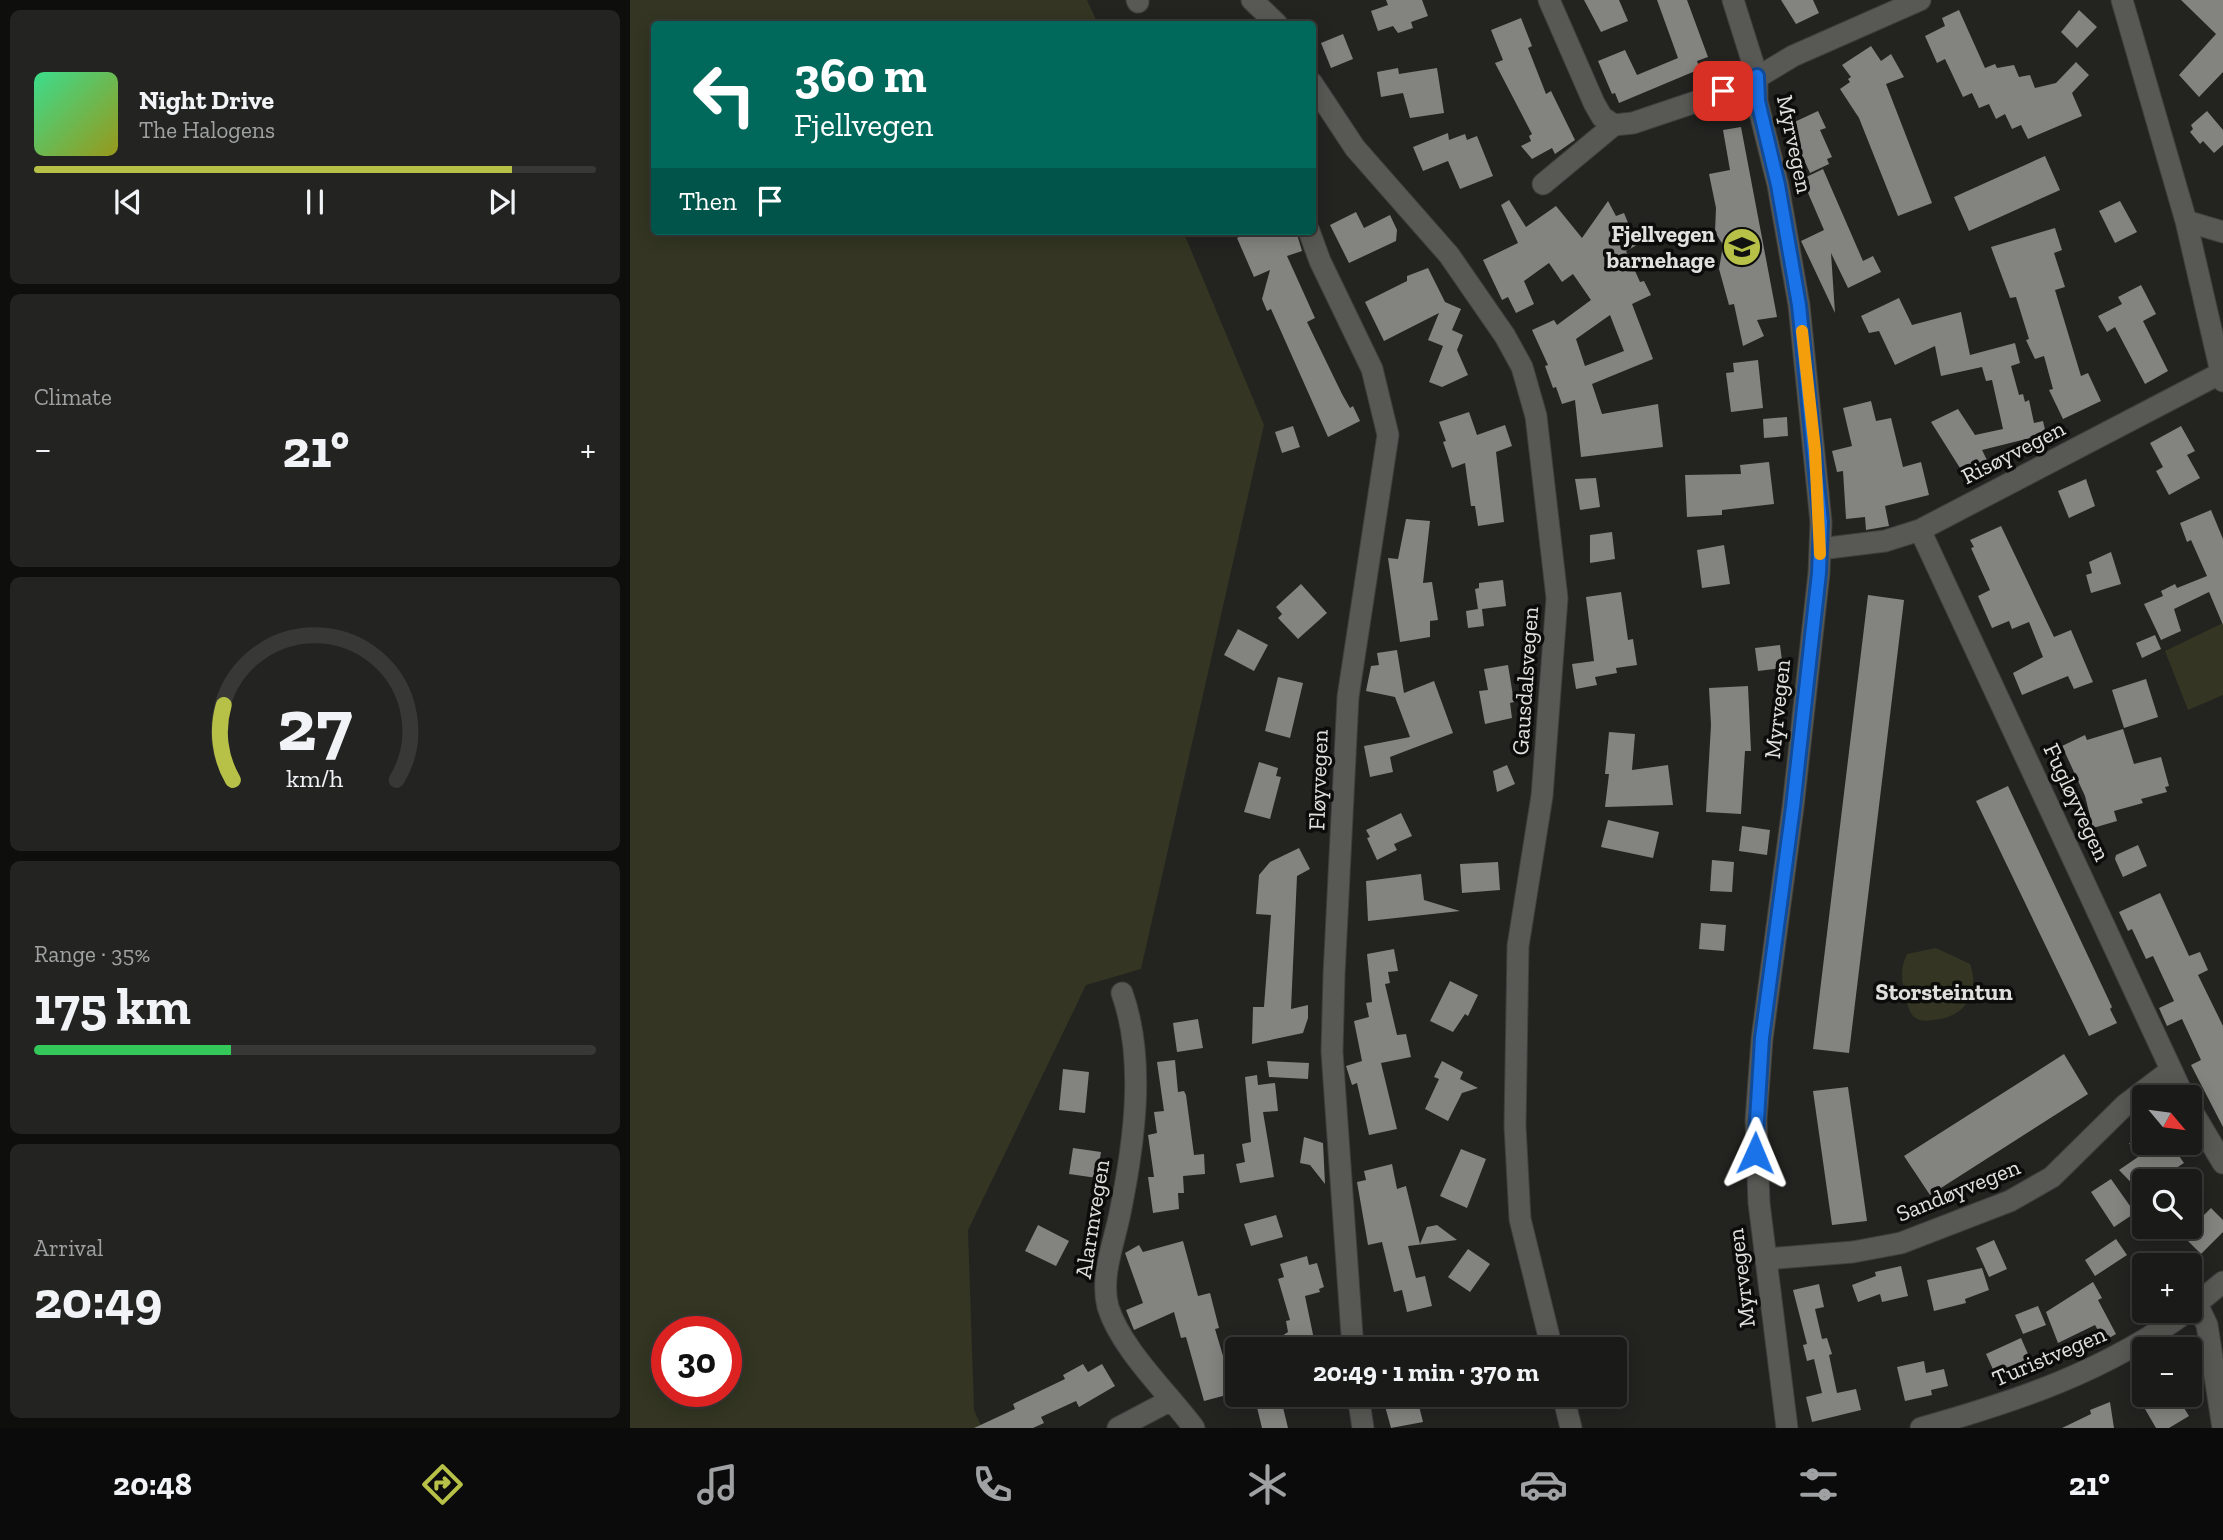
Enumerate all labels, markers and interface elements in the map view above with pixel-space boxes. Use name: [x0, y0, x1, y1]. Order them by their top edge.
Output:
text: 360 m: [794, 46, 927, 105]
icon: left: [679, 49, 770, 140]
pin: [1693, 61, 1753, 121]
icon: arrive: [1704, 72, 1742, 110]
text: Night Drive: [139, 84, 274, 116]
street label: Myrvegen: [1771, 92, 1819, 196]
text: Fjellvegen: [794, 106, 933, 144]
text: The Halogens: [139, 116, 275, 144]
icon: arrive: [751, 182, 789, 220]
icon: previous: [109, 183, 147, 221]
icon: pause: [296, 183, 334, 221]
icon: next: [483, 183, 521, 221]
text: Then: [679, 185, 737, 217]
place label: Fjellvegen barnehage: [1606, 220, 1715, 274]
school or university icon: Fjellvegen barnehage: [1721, 226, 1763, 268]
text: Climate: [34, 383, 112, 411]
street label: Risøyvegen: [1956, 414, 2070, 490]
text: 21°: [282, 418, 349, 480]
text: −: [34, 426, 52, 472]
text: +: [580, 426, 596, 472]
street label: Gausdalsvegen: [1506, 606, 1544, 756]
street label: Myrvegen: [1758, 658, 1796, 760]
text: 27: [277, 681, 353, 769]
street label: Fløyvegen: [1302, 729, 1334, 831]
street label: Fugløyvegen: [2038, 739, 2116, 865]
text: km/h: [286, 763, 344, 793]
text: Range · 35%: [34, 940, 150, 968]
text: 175 km: [34, 975, 191, 1037]
district label: Storsteintun: [1875, 977, 2013, 1006]
north arrow: [2132, 1085, 2202, 1155]
map controls: [2132, 1085, 2202, 1407]
position arrow: [1718, 1116, 1792, 1190]
street label: Sandøyvegen: [1892, 1152, 2024, 1228]
street label: Alarmvegen: [1069, 1158, 1115, 1280]
button: search: [2132, 1169, 2202, 1239]
street label: Myrvegen: [1721, 1227, 1761, 1329]
text: Arrival: [34, 1234, 103, 1262]
button: +: [2132, 1253, 2202, 1323]
text: 20:49: [34, 1269, 162, 1331]
speed limit sign: 30: [651, 1316, 742, 1407]
street label: Turistvegen: [1988, 1320, 2110, 1392]
button: −: [2132, 1337, 2202, 1407]
text: 20:49 · 1 min · 370 m: [1313, 1356, 1539, 1388]
icon: directions: [418, 1460, 467, 1509]
icon: music: [693, 1460, 742, 1509]
icon: phone: [968, 1460, 1017, 1509]
icon: climate: [1243, 1460, 1292, 1509]
icon: car: [1519, 1460, 1568, 1509]
icon: filters: [1794, 1460, 1843, 1509]
text: 20:48: [113, 1465, 192, 1503]
text: 21°: [2069, 1465, 2110, 1503]

